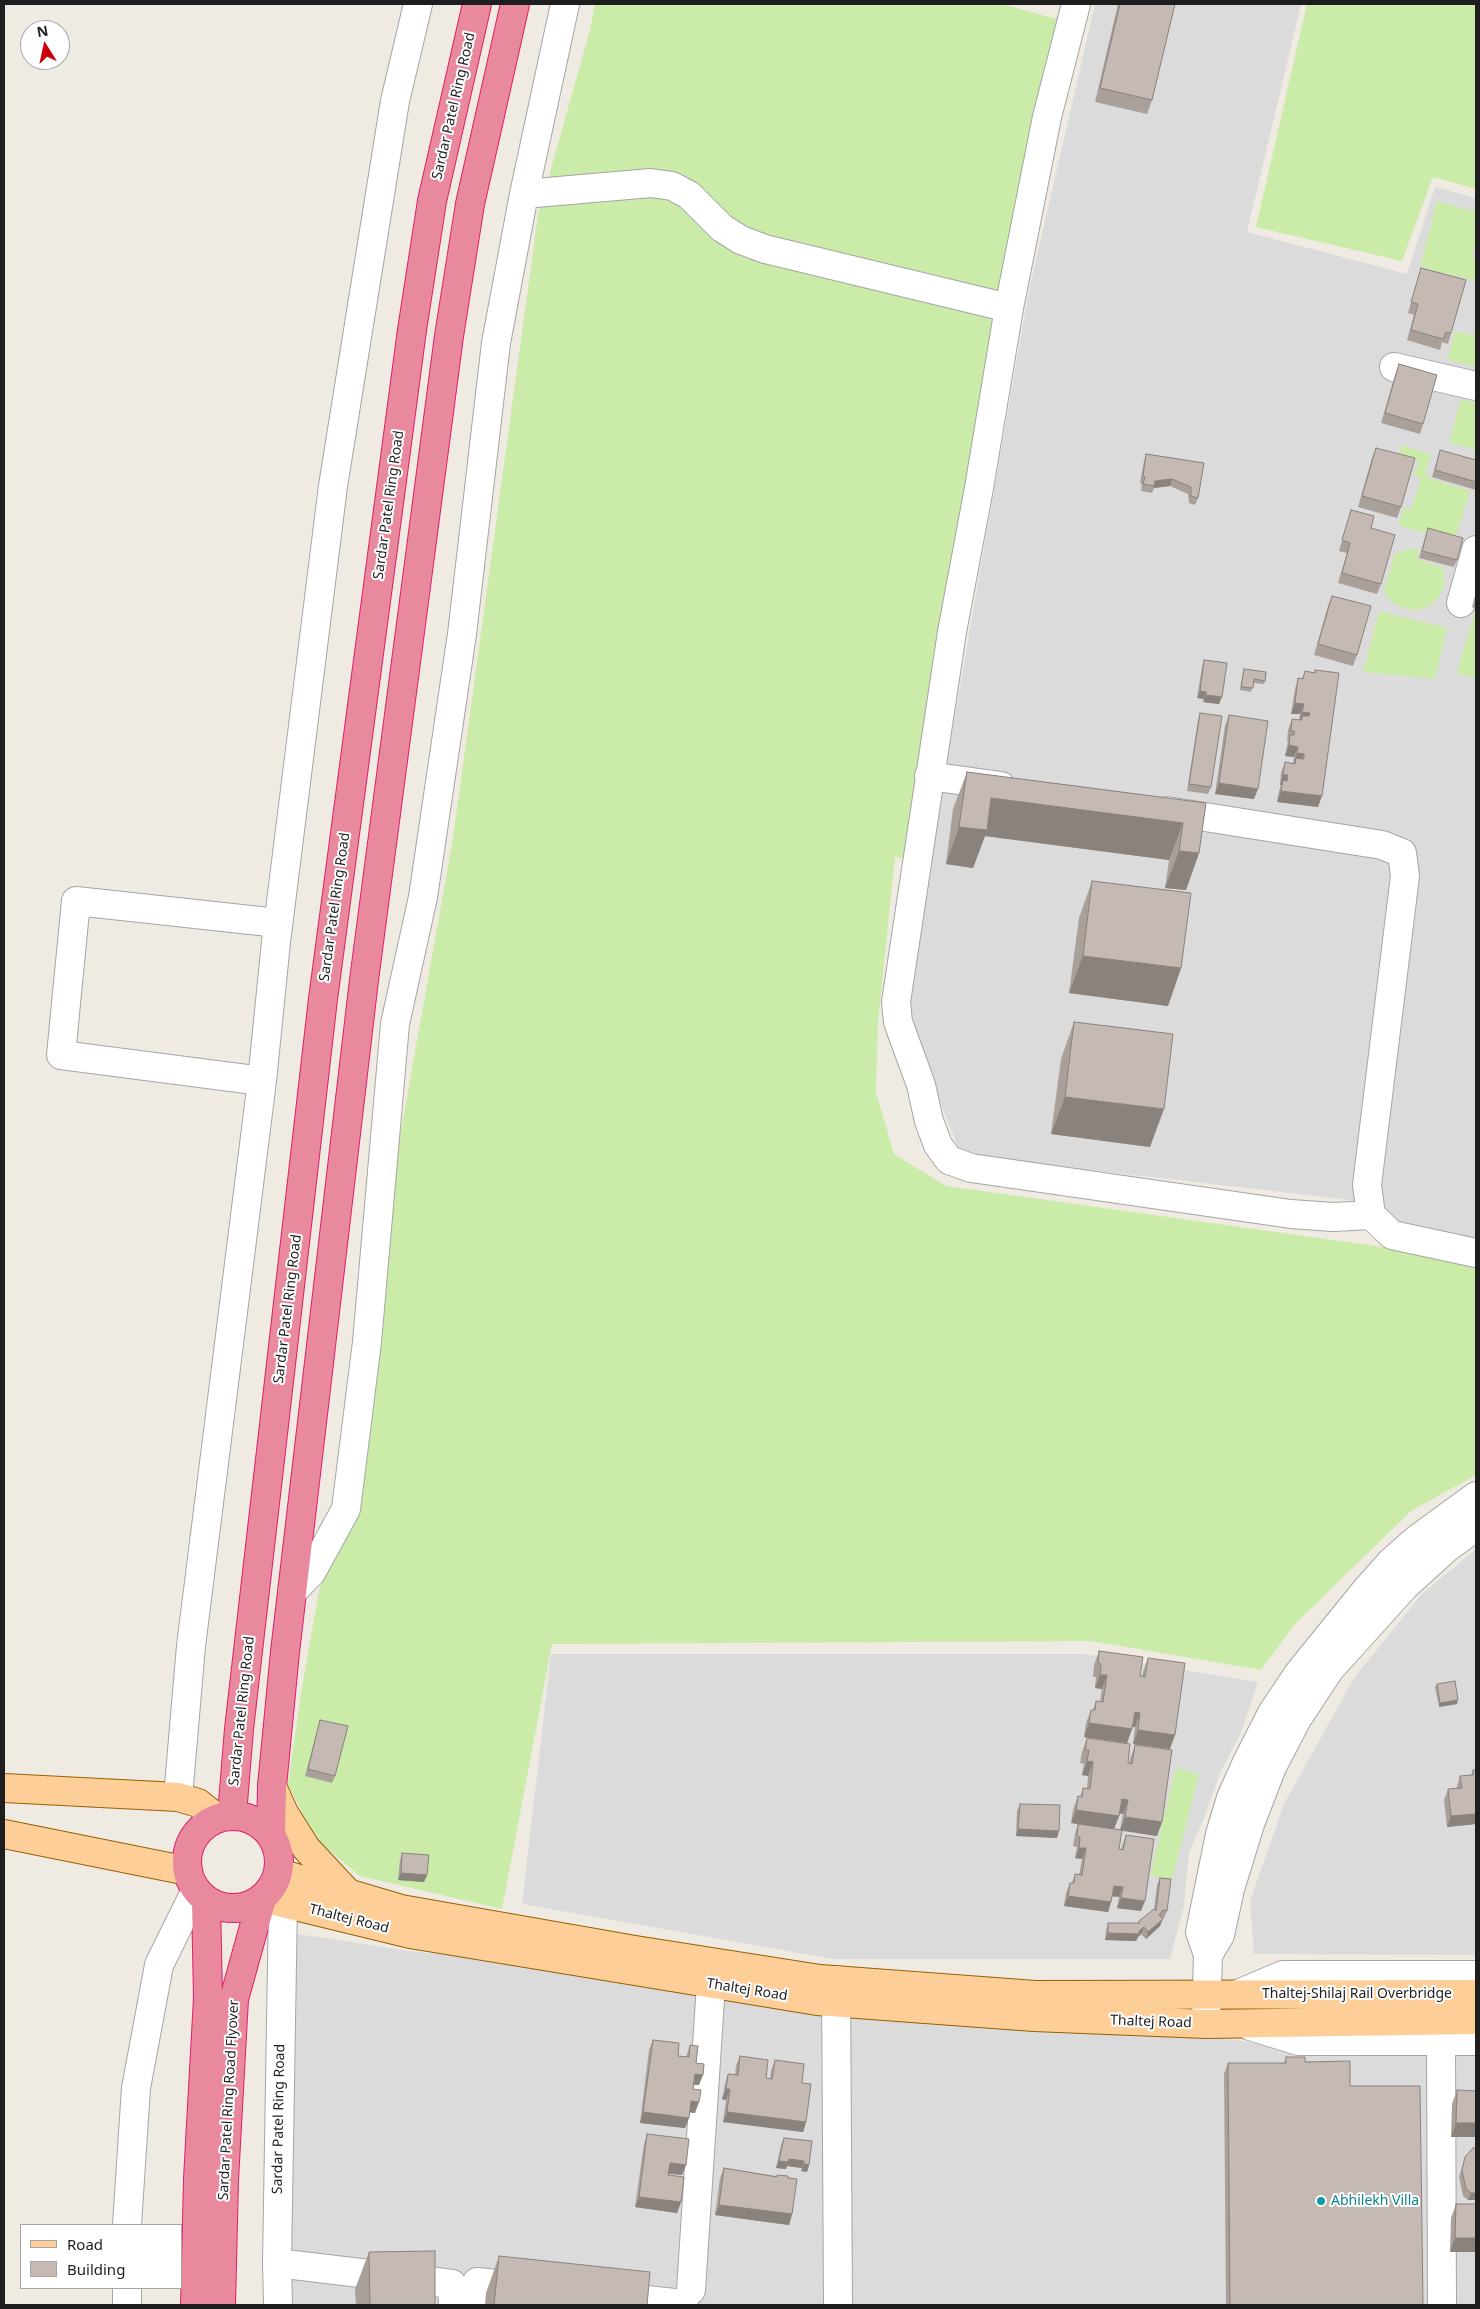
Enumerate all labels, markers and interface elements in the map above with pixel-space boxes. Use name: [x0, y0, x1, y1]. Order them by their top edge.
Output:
north arrow: [20, 20, 70, 70]
text: N: [35, 20, 50, 41]
street label: Sardar Patel Ring Road: [429, 31, 479, 181]
street label: Sardar Patel Ring Road: [370, 429, 408, 581]
street label: Sardar Patel Ring Road: [316, 831, 354, 983]
street label: Sardar Patel Ring Road: [271, 1233, 305, 1385]
street label: Sardar Patel Ring Road: [226, 1635, 258, 1787]
street label: Thaltej Road: [307, 1901, 391, 1937]
street label: Thaltej Road: [705, 1975, 789, 2005]
street label: Thaltej-Shilaj Rail Overbridge: [1262, 1986, 1452, 2002]
street label: Sardar Patel Ring Road Flyover: [215, 1999, 243, 2201]
street label: Thaltej Road: [1110, 2012, 1192, 2032]
street label: Sardar Patel Ring Road: [269, 2044, 289, 2194]
place label: Abhilekh Villa: [1331, 2193, 1419, 2209]
marker: Abhilekh Villa: [1315, 2195, 1327, 2207]
legend: [20, 2224, 182, 2289]
text: Road: [67, 2234, 103, 2254]
text: Building: [67, 2259, 125, 2279]

